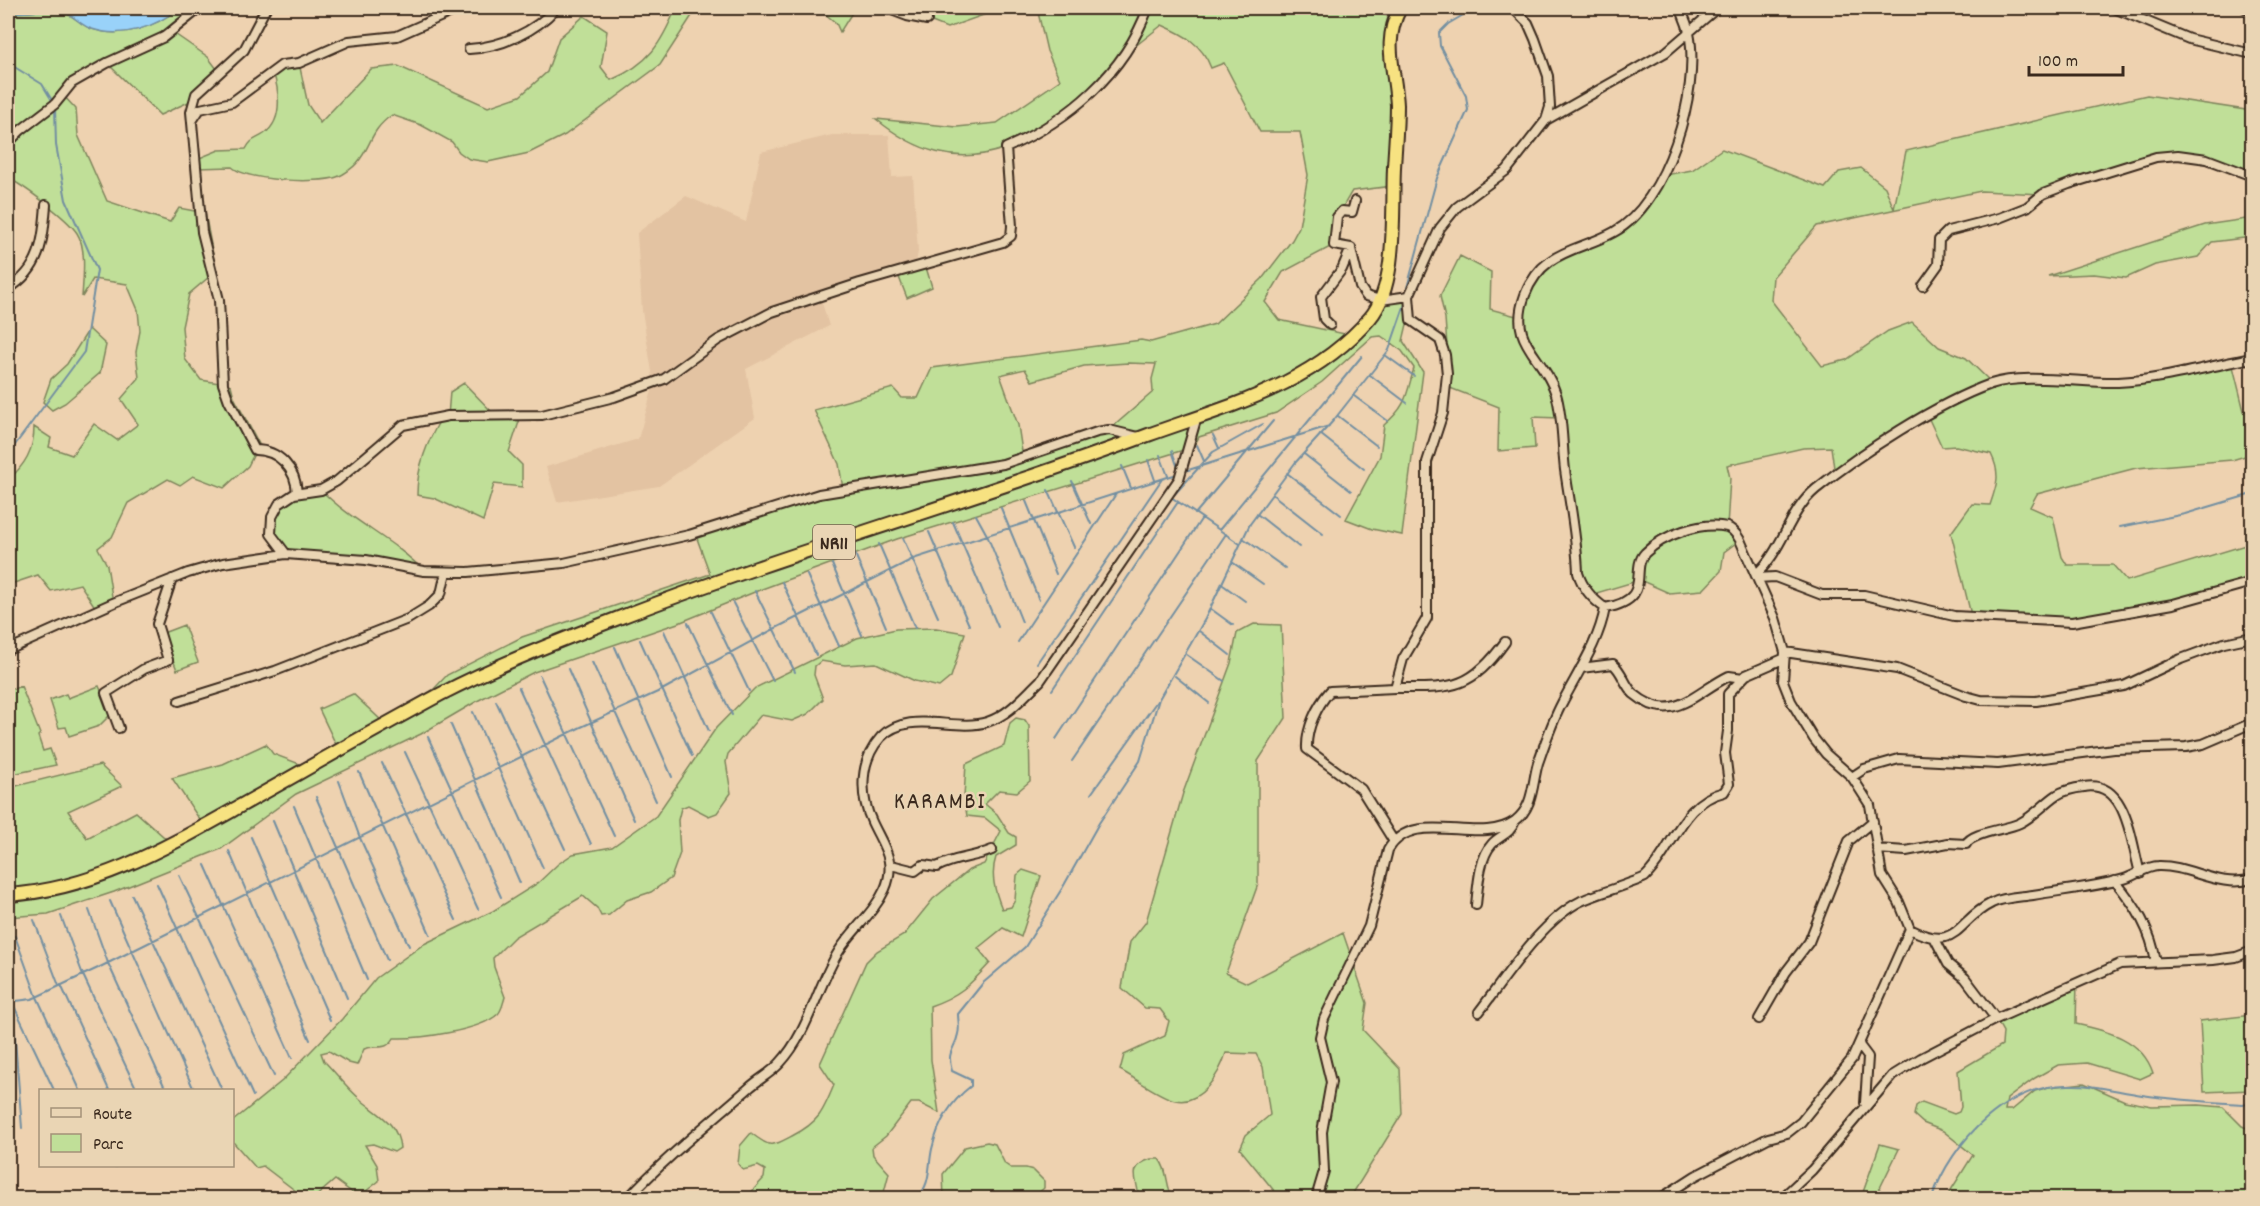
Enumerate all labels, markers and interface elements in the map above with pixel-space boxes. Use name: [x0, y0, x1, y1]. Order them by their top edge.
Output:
scale bar: [2029, 39, 2124, 77]
text: 100 m: [2038, 50, 2078, 75]
road number: NR11: [813, 525, 855, 559]
district label: KARAMBI: [894, 786, 986, 820]
legend: [39, 1089, 234, 1167]
text: Route: [93, 1103, 132, 1128]
text: Parc: [93, 1133, 124, 1158]

